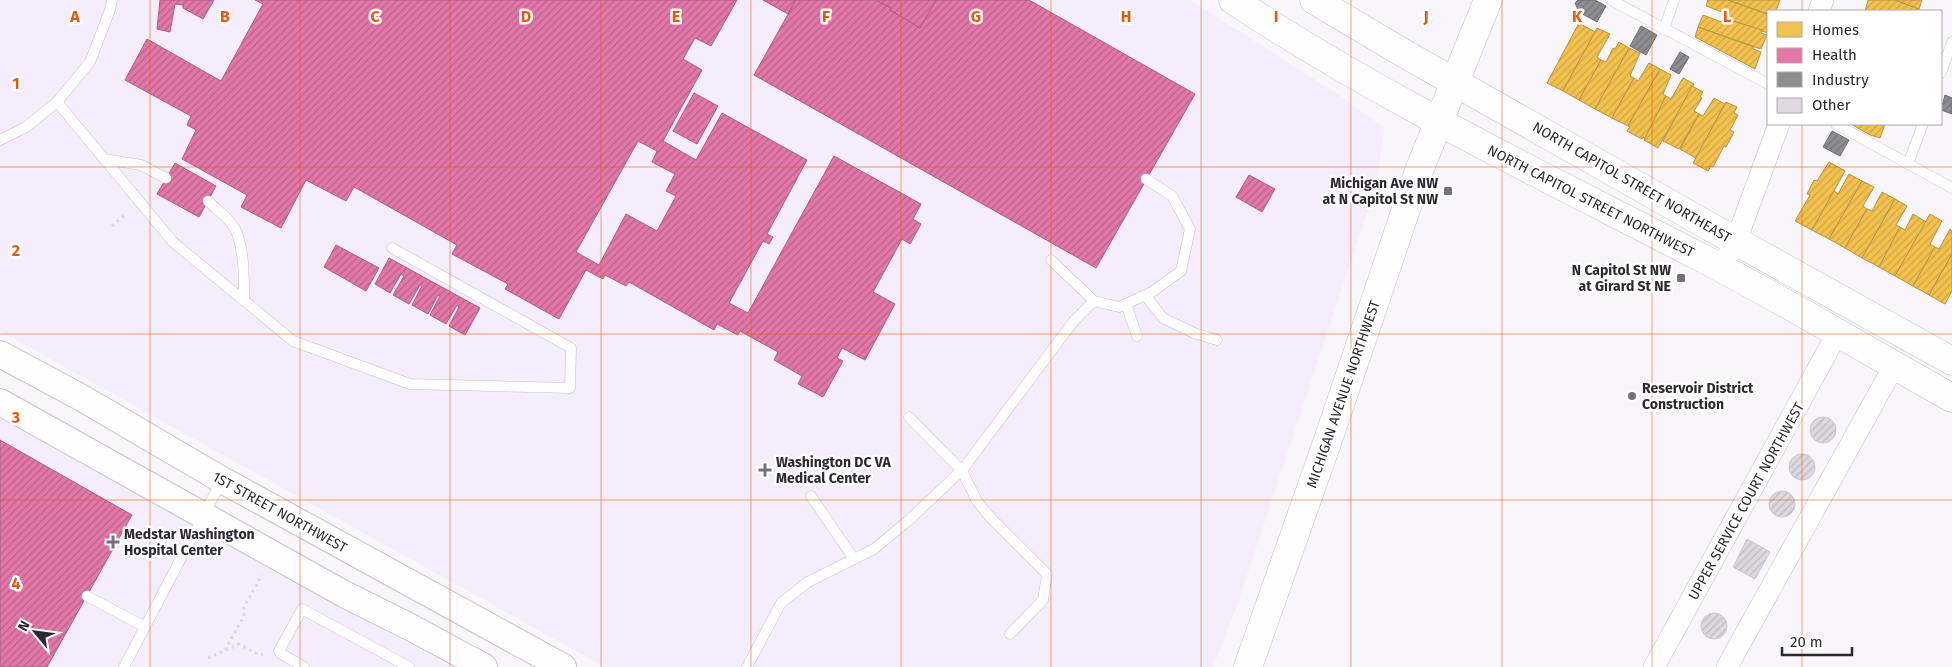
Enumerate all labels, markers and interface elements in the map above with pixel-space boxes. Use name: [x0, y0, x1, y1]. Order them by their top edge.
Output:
text: A: [69, 7, 80, 26]
text: B: [220, 7, 230, 26]
text: C: [370, 7, 380, 26]
text: D: [521, 7, 531, 26]
text: E: [672, 7, 680, 26]
text: F: [822, 7, 830, 26]
text: G: [971, 7, 981, 26]
text: H: [1121, 7, 1131, 26]
text: I: [1274, 7, 1278, 26]
text: J: [1422, 7, 1429, 26]
text: K: [1572, 7, 1583, 26]
text: L: [1723, 7, 1731, 26]
legend: [1767, 10, 1942, 125]
text: Homes: [1812, 21, 1859, 39]
text: Health: [1812, 46, 1857, 64]
text: Industry: [1812, 71, 1869, 89]
text: 1: [12, 74, 20, 93]
text: Other: [1812, 96, 1851, 114]
street label: NORTH CAPITOL STREET NORTHEAST: [1529, 118, 1735, 247]
street label: NORTH CAPITOL STREET NORTHWEST: [1485, 142, 1698, 262]
place label: Michigan Ave NW at N Capitol St NW: [1322, 175, 1438, 208]
marker: Michigan Ave NW at N Capitol St NW: [1442, 185, 1454, 197]
text: 2: [12, 241, 20, 260]
place label: N Capitol St NW at Girard St NE: [1572, 262, 1671, 295]
marker: N Capitol St NW at Girard St NE: [1675, 272, 1687, 284]
street label: MICHIGAN AVENUE NORTHWEST: [1303, 297, 1384, 490]
place label: Reservoir District Construction: [1642, 380, 1754, 413]
marker: Reservoir District Construction: [1626, 390, 1638, 402]
street label: UPPER SERVICE COURT NORTHWEST: [1685, 399, 1808, 603]
text: 3: [11, 408, 20, 427]
place label: Washington DC VA Medical Center: [776, 454, 891, 487]
marker: Washington DC VA Medical Center: [758, 463, 772, 477]
street label: 1ST STREET NORTHWEST: [210, 468, 351, 557]
place label: Medstar Washington Hospital Center: [124, 526, 255, 559]
marker: Medstar Washington Hospital Center: [106, 535, 120, 549]
text: 4: [11, 574, 21, 593]
north arrow: [10, 607, 60, 657]
text: N: [14, 618, 34, 634]
scale bar: [1782, 624, 1852, 656]
text: 20 m: [1790, 633, 1823, 651]

